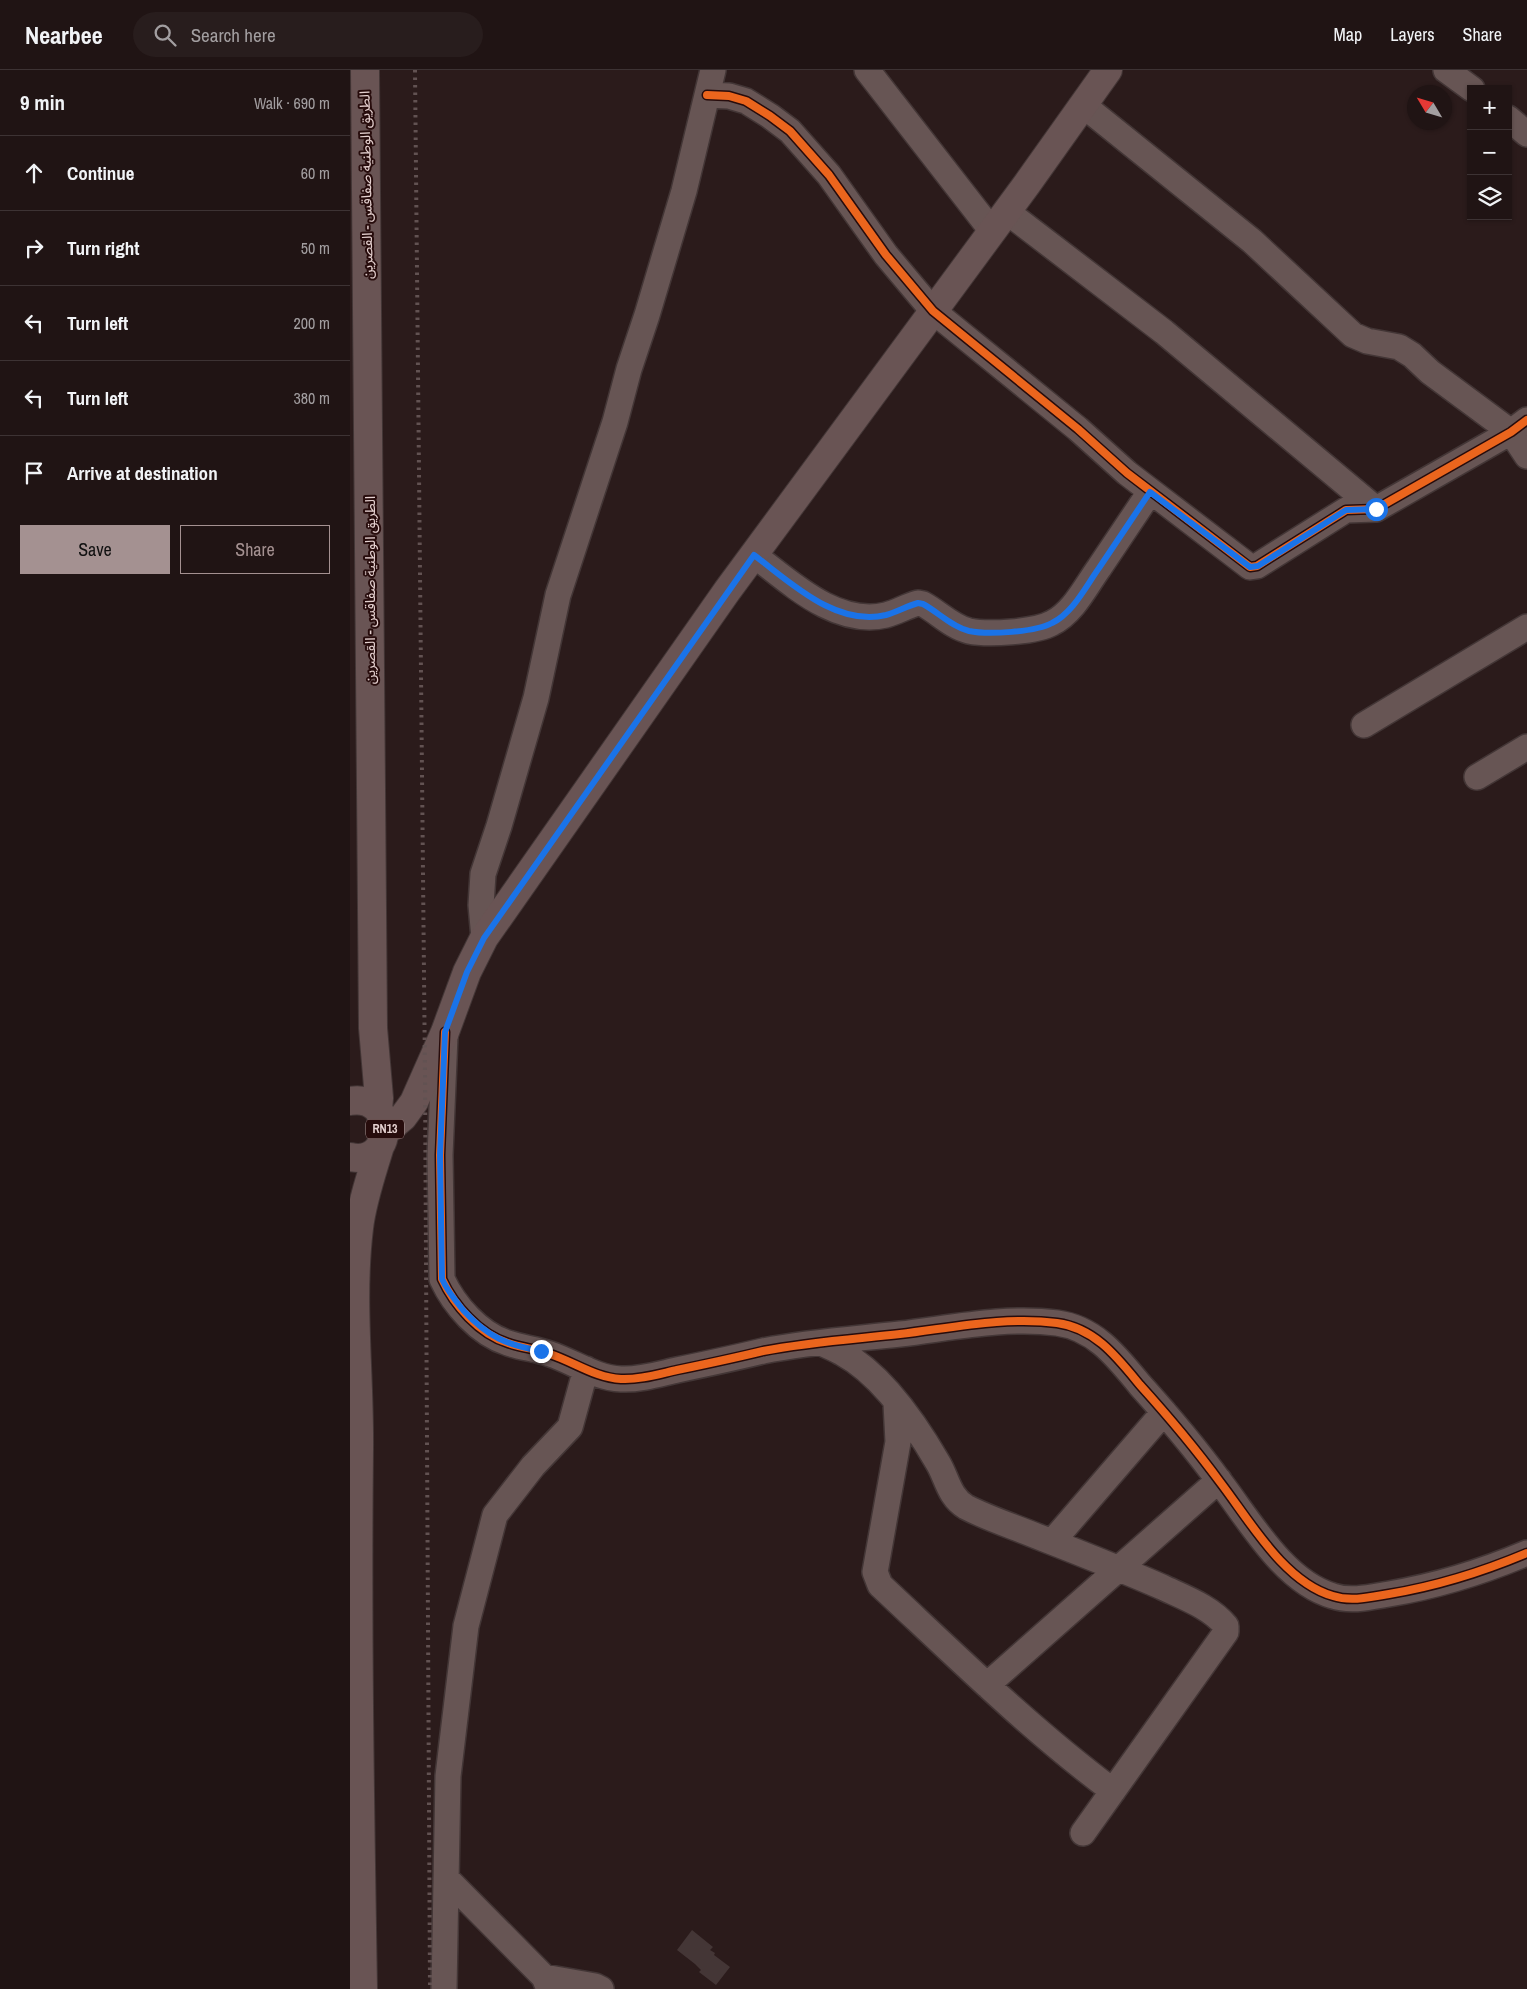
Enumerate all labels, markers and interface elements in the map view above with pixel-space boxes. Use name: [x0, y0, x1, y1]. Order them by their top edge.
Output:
search box: [133, 12, 483, 57]
text: Nearbee: [25, 19, 103, 51]
icon: search: [151, 21, 179, 49]
text: Search here: [191, 22, 276, 48]
text: Map: [1334, 22, 1362, 47]
text: Layers: [1390, 22, 1435, 47]
text: Share: [1463, 22, 1502, 47]
north arrow: [1407, 85, 1452, 130]
map controls: [1467, 85, 1512, 220]
button: +: [1467, 85, 1512, 130]
text: 9 min: [20, 88, 65, 117]
street label: الطريق الوطنية صفاقس - القصرين: [355, 91, 378, 279]
text: Walk · 690 m: [254, 92, 330, 114]
button: −: [1467, 130, 1512, 175]
icon: ahead: [20, 159, 48, 187]
text: Continue: [67, 160, 135, 186]
text: 60 m: [301, 162, 330, 184]
button: layers: [1467, 175, 1512, 220]
icon: right: [20, 234, 48, 262]
text: Turn right: [67, 235, 139, 261]
text: 50 m: [301, 237, 330, 259]
icon: left: [20, 309, 48, 337]
text: Turn left: [67, 310, 128, 336]
text: 200 m: [294, 312, 330, 334]
icon: left: [20, 384, 48, 412]
text: Turn left: [67, 385, 128, 411]
text: 380 m: [294, 387, 330, 409]
icon: arrive: [20, 459, 48, 487]
text: Arrive at destination: [67, 460, 218, 486]
street label: الطريق الوطنية صفاقس - القصرين: [361, 496, 380, 684]
route start: [1365, 498, 1388, 521]
button: Save: [20, 525, 170, 574]
button: Share: [180, 525, 330, 574]
road number: RN13: [366, 1120, 404, 1138]
route end: [530, 1340, 553, 1363]

